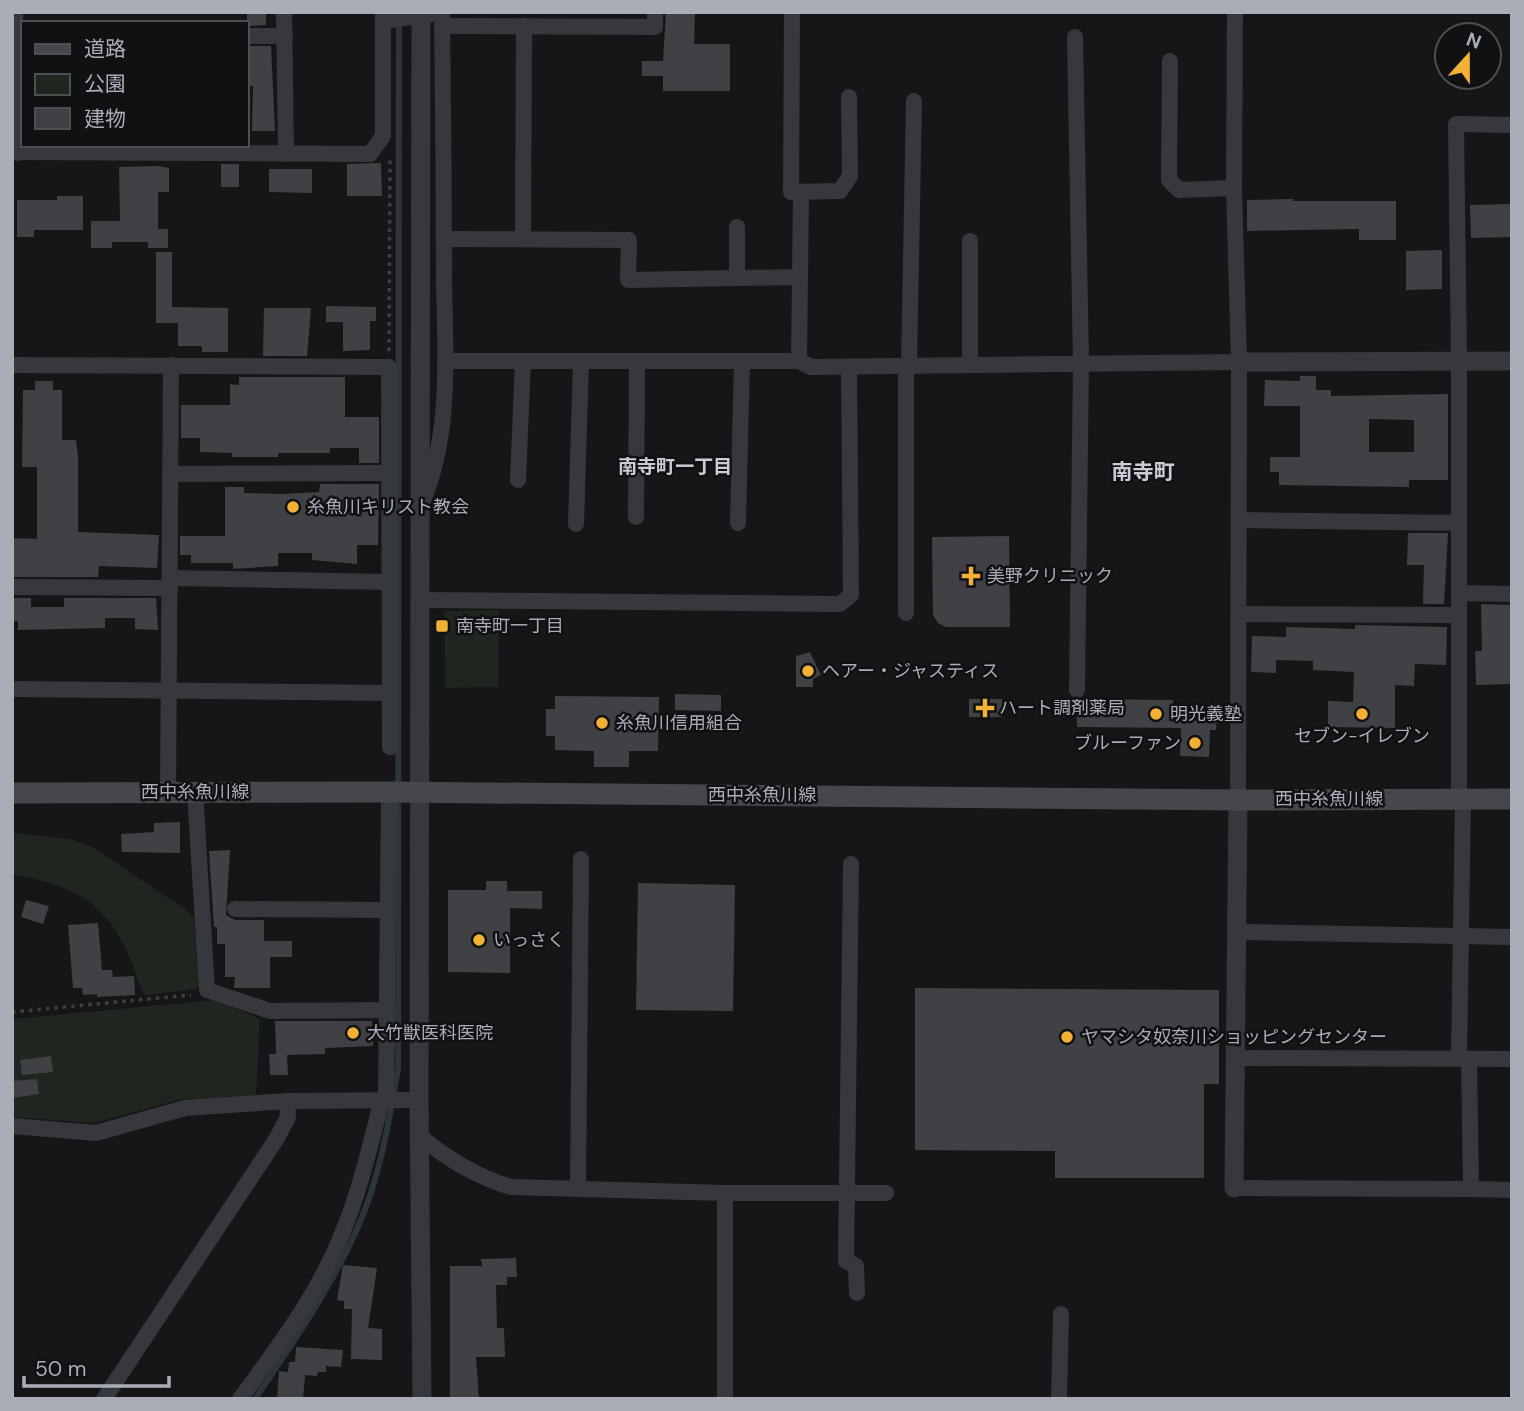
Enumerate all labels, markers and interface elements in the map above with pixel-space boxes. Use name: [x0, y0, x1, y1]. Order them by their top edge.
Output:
legend: [21, 21, 248, 147]
north arrow: [1433, 21, 1503, 91]
text: N: [1463, 26, 1485, 55]
text: 道路: [84, 35, 126, 63]
text: 公園: [84, 70, 126, 98]
text: 建物: [84, 105, 126, 133]
district label: 南寺町一丁目: [618, 454, 732, 479]
district label: 南寺町: [1112, 458, 1175, 486]
place label: 糸魚川キリスト教会: [307, 495, 469, 519]
marker: 糸魚川キリスト教会: [285, 499, 301, 515]
place label: 美野クリニック: [987, 564, 1113, 588]
marker: 美野クリニック: [961, 566, 981, 586]
place label: 南寺町一丁目: [456, 614, 564, 638]
marker: 南寺町一丁目: [434, 618, 450, 634]
place label: ヘアー・ジャスティス: [822, 659, 999, 683]
marker: ヘアー・ジャスティス: [800, 663, 816, 679]
place label: ハート調剤薬局: [999, 696, 1125, 720]
marker: ハート調剤薬局: [977, 700, 993, 716]
place label: 明光義塾: [1170, 702, 1242, 726]
marker: 明光義塾: [1148, 706, 1164, 722]
marker: セブン-イレブン: [1354, 706, 1370, 722]
place label: 糸魚川信用組合: [616, 711, 742, 735]
marker: 糸魚川信用組合: [594, 715, 610, 731]
place label: セブン-イレブン: [1294, 724, 1430, 748]
place label: ブルーファン: [1074, 731, 1181, 755]
marker: ブルーファン: [1187, 735, 1203, 751]
street label: 西中糸魚川線: [141, 780, 249, 804]
street label: 西中糸魚川線: [708, 783, 816, 807]
street label: 西中糸魚川線: [1275, 787, 1383, 811]
place label: いっさく: [493, 928, 565, 952]
marker: いっさく: [471, 932, 487, 948]
place label: 大竹獣医科医院: [367, 1021, 493, 1045]
marker: 大竹獣医科医院: [345, 1025, 361, 1041]
place label: ヤマシタ奴奈川ショッピングセンター: [1081, 1025, 1387, 1049]
marker: ヤマシタ奴奈川ショッピングセンター: [1059, 1029, 1075, 1045]
scale bar: [24, 1344, 170, 1388]
text: 50 m: [35, 1355, 86, 1383]

